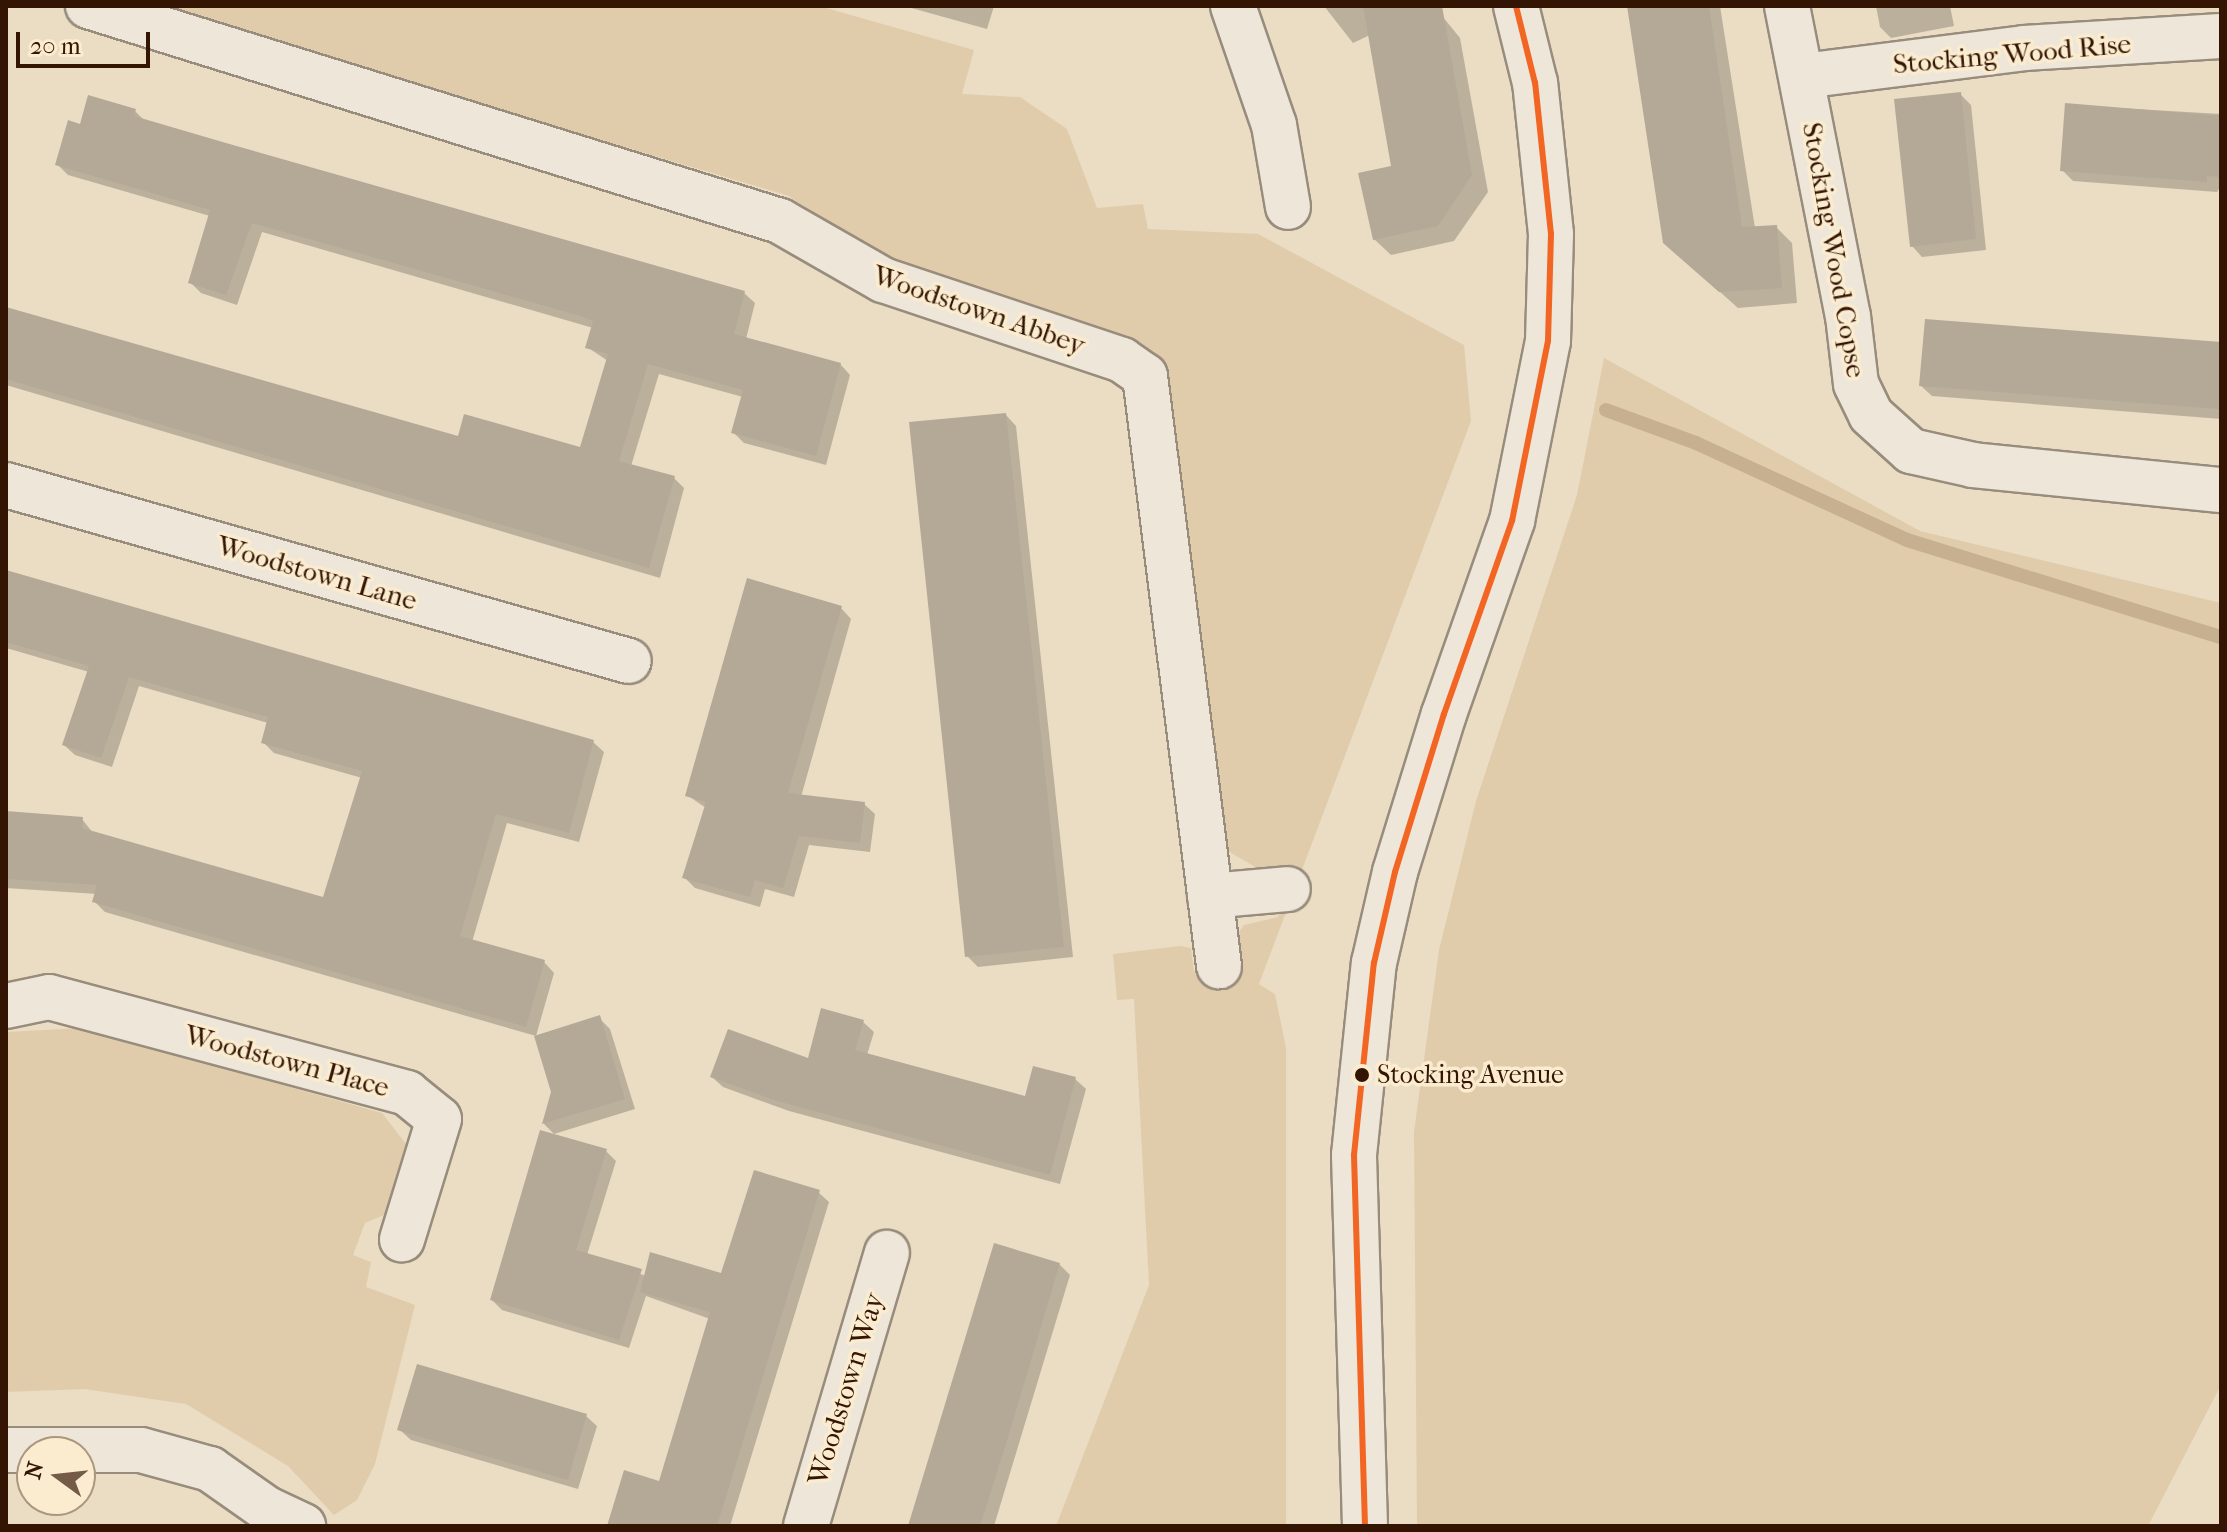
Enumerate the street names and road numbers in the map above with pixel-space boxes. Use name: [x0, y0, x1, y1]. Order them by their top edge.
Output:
street label: Stocking Wood Rise: [1892, 27, 2132, 81]
street label: Stocking Wood Copse: [1795, 120, 1873, 380]
street label: Woodstown Abbey: [869, 258, 1089, 362]
street label: Woodstown Lane: [213, 528, 421, 618]
street label: Woodstown Place: [181, 1018, 393, 1104]
street label: Woodstown Way: [801, 1289, 891, 1489]

